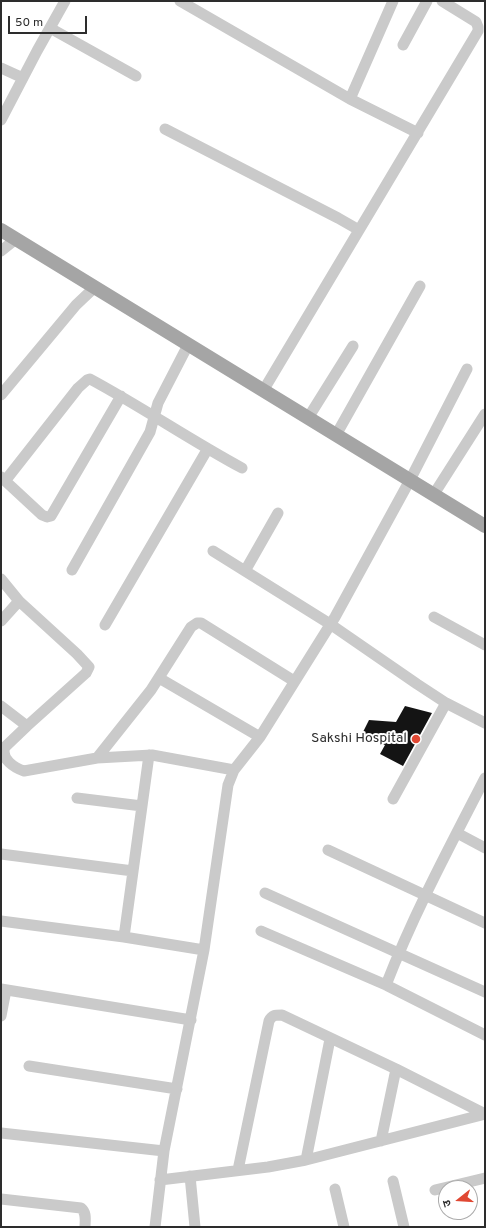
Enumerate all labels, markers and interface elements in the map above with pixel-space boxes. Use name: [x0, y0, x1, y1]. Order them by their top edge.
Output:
scale bar: [10, 8, 89, 34]
text: 50 m: [15, 15, 43, 31]
place label: Sakshi Hospital: [311, 731, 407, 747]
marker: Sakshi Hospital: [410, 733, 422, 745]
north arrow: [438, 1180, 478, 1220]
text: उ: [440, 1198, 455, 1208]

